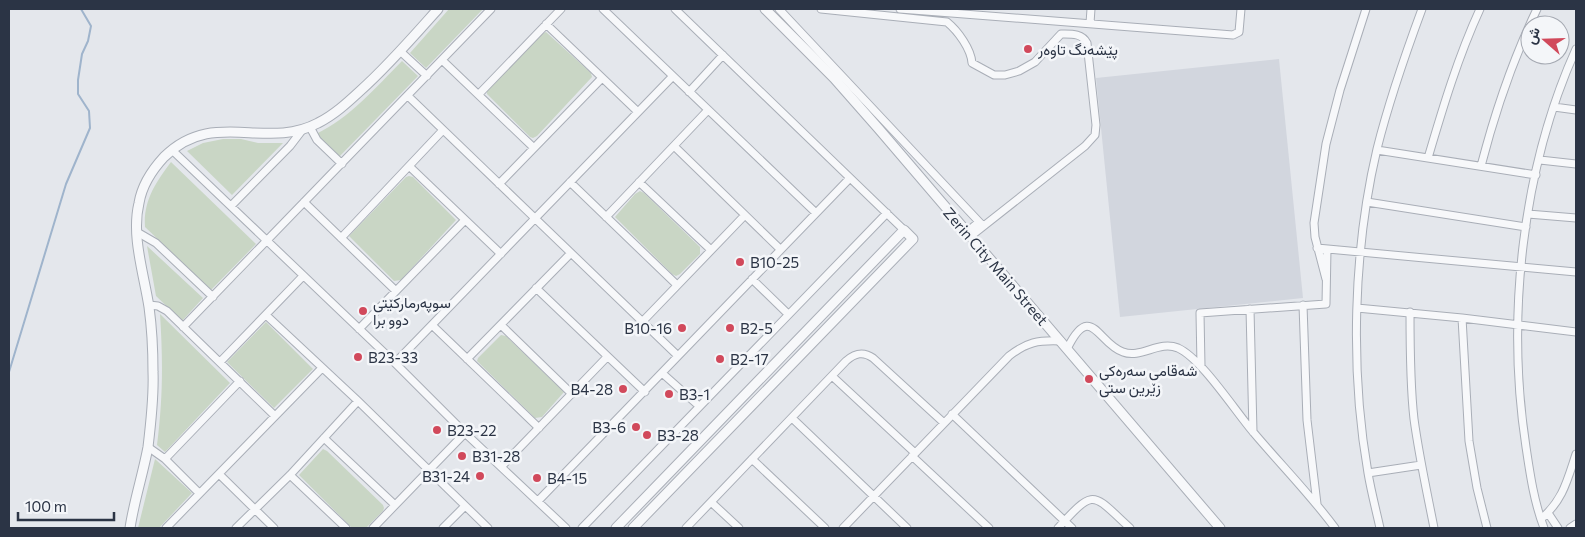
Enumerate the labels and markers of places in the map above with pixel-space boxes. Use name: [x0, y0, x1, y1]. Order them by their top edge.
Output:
place label: پێشەنگ تاوەر: [1037, 40, 1118, 60]
marker: پێشەنگ تاوەر: [1022, 43, 1034, 55]
place label: B10-25: [750, 253, 799, 271]
marker: B10-25: [734, 256, 746, 268]
place label: سوپەرمارکێتی دوو برا: [373, 293, 451, 329]
marker: سوپەرمارکێتی دوو برا: [357, 305, 369, 317]
place label: B10-16: [624, 319, 672, 337]
place label: B2-5: [740, 319, 773, 337]
marker: B10-16: [676, 322, 688, 334]
marker: B2-5: [724, 322, 736, 334]
place label: B23-33: [368, 348, 418, 366]
place label: B2-17: [730, 350, 769, 368]
marker: B23-33: [352, 351, 364, 363]
marker: B2-17: [714, 353, 726, 365]
place label: شەقامی سەرەکی زێرین ستی: [1099, 361, 1197, 398]
marker: شەقامی سەرەکی زێرین ستی: [1083, 373, 1095, 385]
place label: B4-28: [571, 380, 613, 398]
marker: B4-28: [617, 383, 629, 395]
place label: B3-1: [679, 385, 710, 403]
marker: B3-1: [663, 388, 675, 400]
place label: B3-6: [592, 418, 626, 436]
place label: B23-22: [447, 421, 497, 439]
marker: B3-6: [630, 421, 642, 433]
marker: B23-22: [431, 424, 443, 436]
place label: B3-28: [657, 426, 699, 444]
marker: B3-28: [641, 429, 653, 441]
place label: B31-28: [472, 447, 520, 465]
marker: B31-28: [456, 450, 468, 462]
place label: B31-24: [422, 467, 470, 485]
place label: B4-15: [547, 469, 587, 487]
marker: B31-24: [474, 470, 486, 482]
marker: B4-15: [531, 472, 543, 484]

